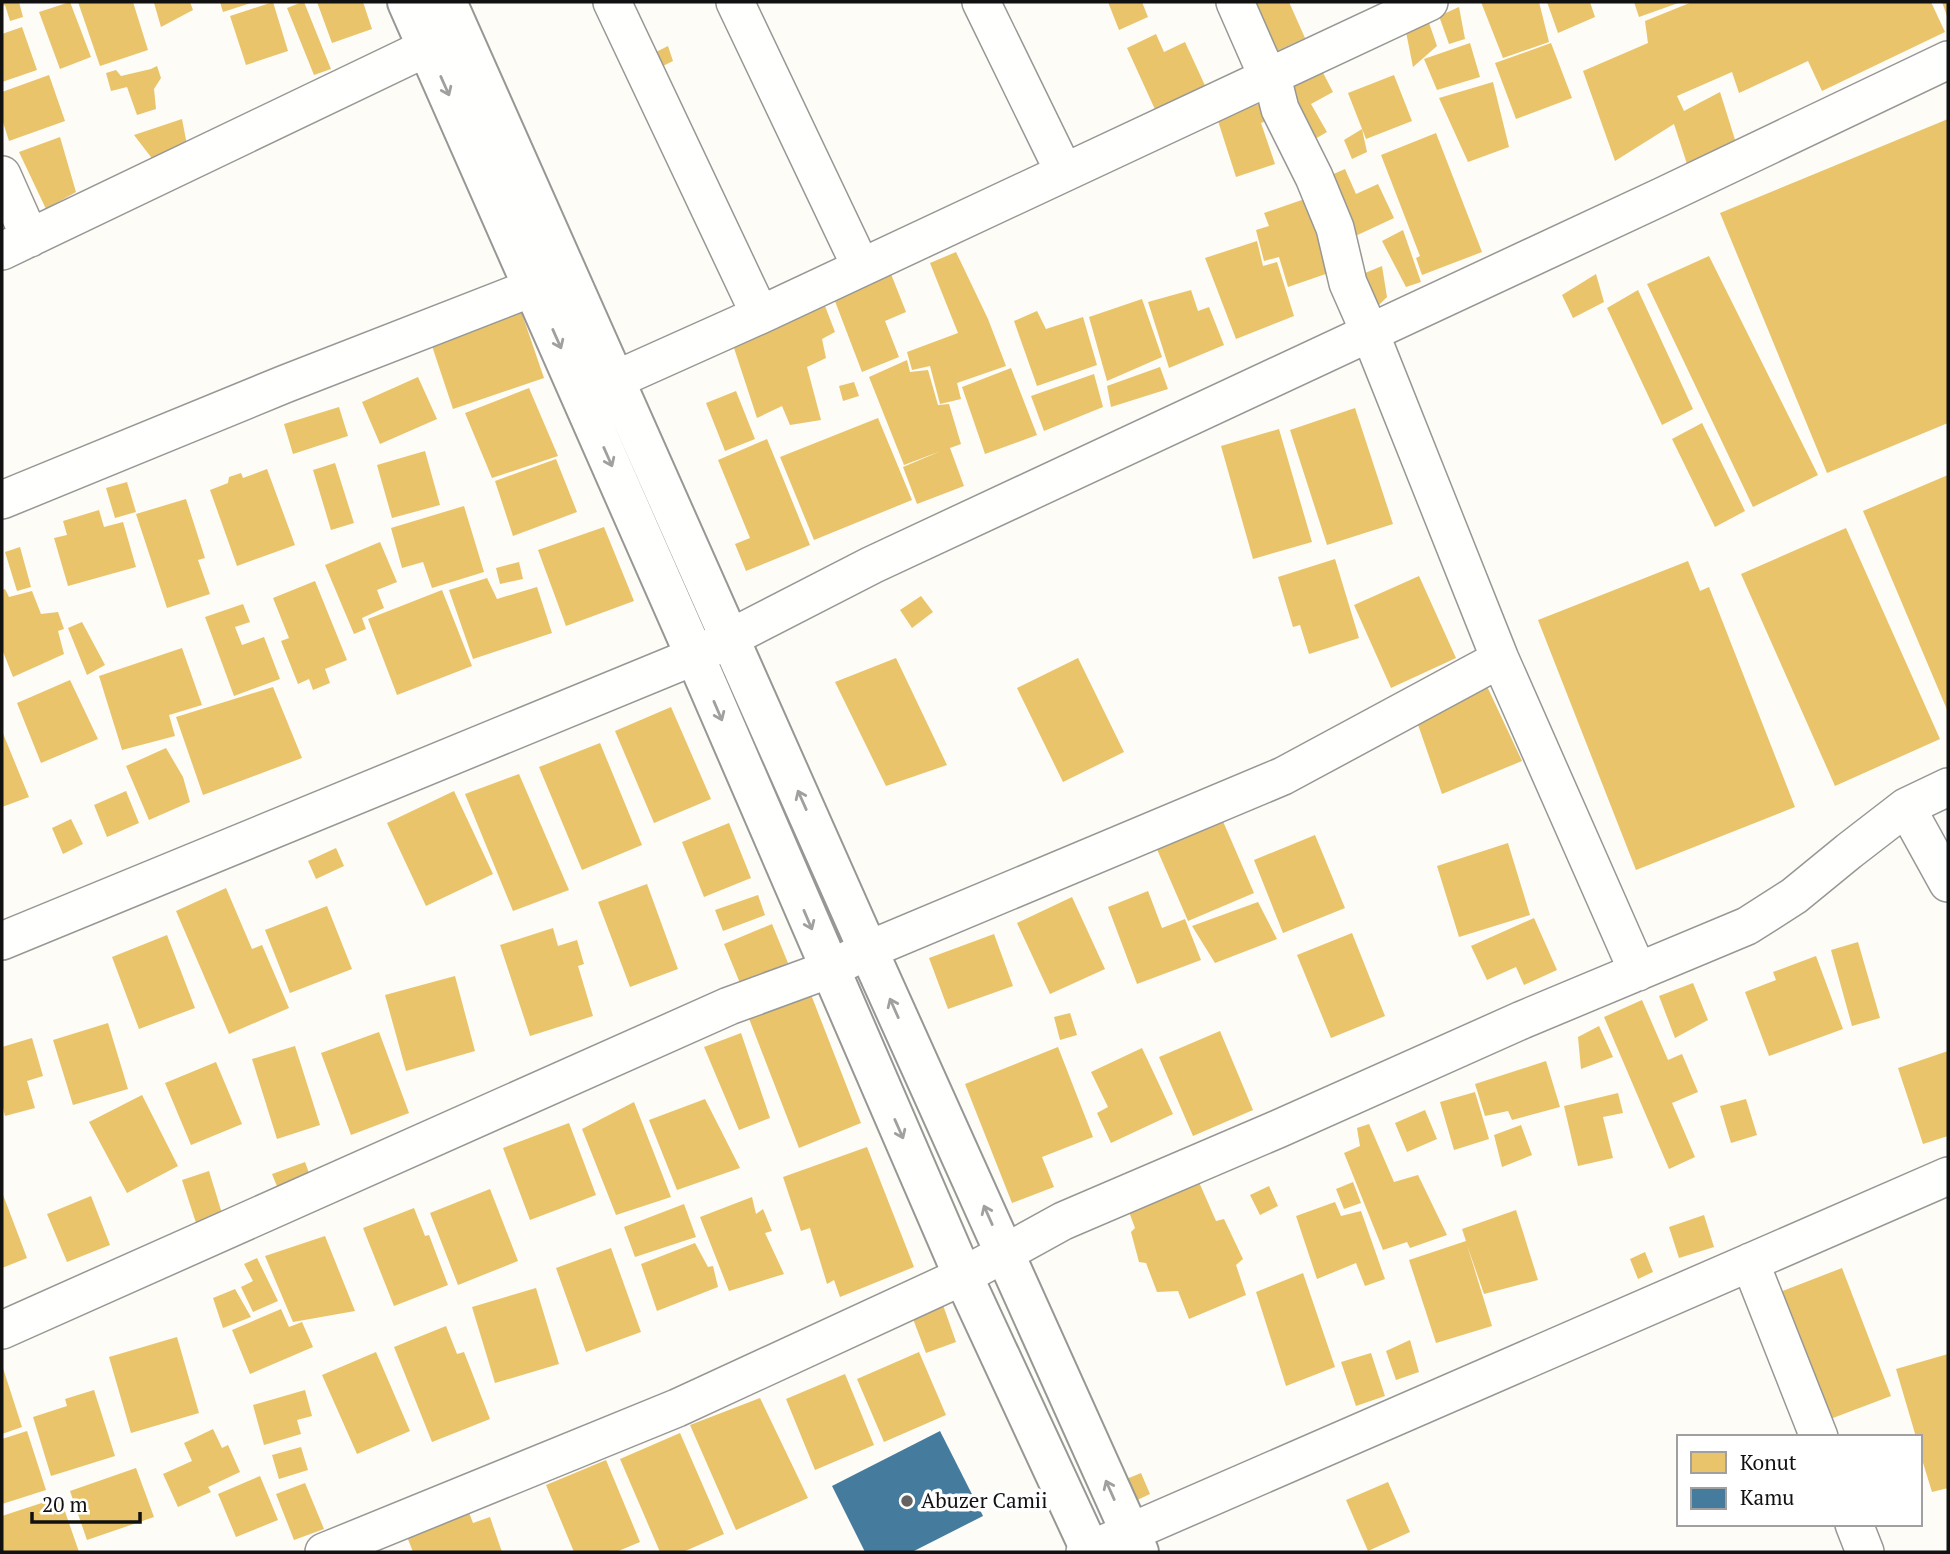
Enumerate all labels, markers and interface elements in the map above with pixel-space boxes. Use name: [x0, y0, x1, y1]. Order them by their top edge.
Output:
one-way arrow: [439, 75, 452, 97]
one-way arrow: [551, 328, 564, 350]
one-way arrow: [602, 446, 615, 468]
one-way arrow: [713, 700, 726, 721]
one-way arrow: [795, 790, 808, 811]
one-way arrow: [803, 909, 816, 930]
one-way arrow: [887, 998, 900, 1019]
one-way arrow: [893, 1117, 906, 1139]
one-way arrow: [981, 1205, 994, 1226]
legend: [1677, 1435, 1922, 1526]
text: Konut: [1740, 1448, 1797, 1476]
scale bar: [32, 1480, 140, 1524]
one-way arrow: [1103, 1480, 1116, 1501]
text: Kamu: [1740, 1483, 1794, 1511]
place label: Abuzer Camii: [921, 1486, 1047, 1514]
text: 20 m: [42, 1490, 88, 1518]
marker: Abuzer Camii: [899, 1493, 915, 1509]

